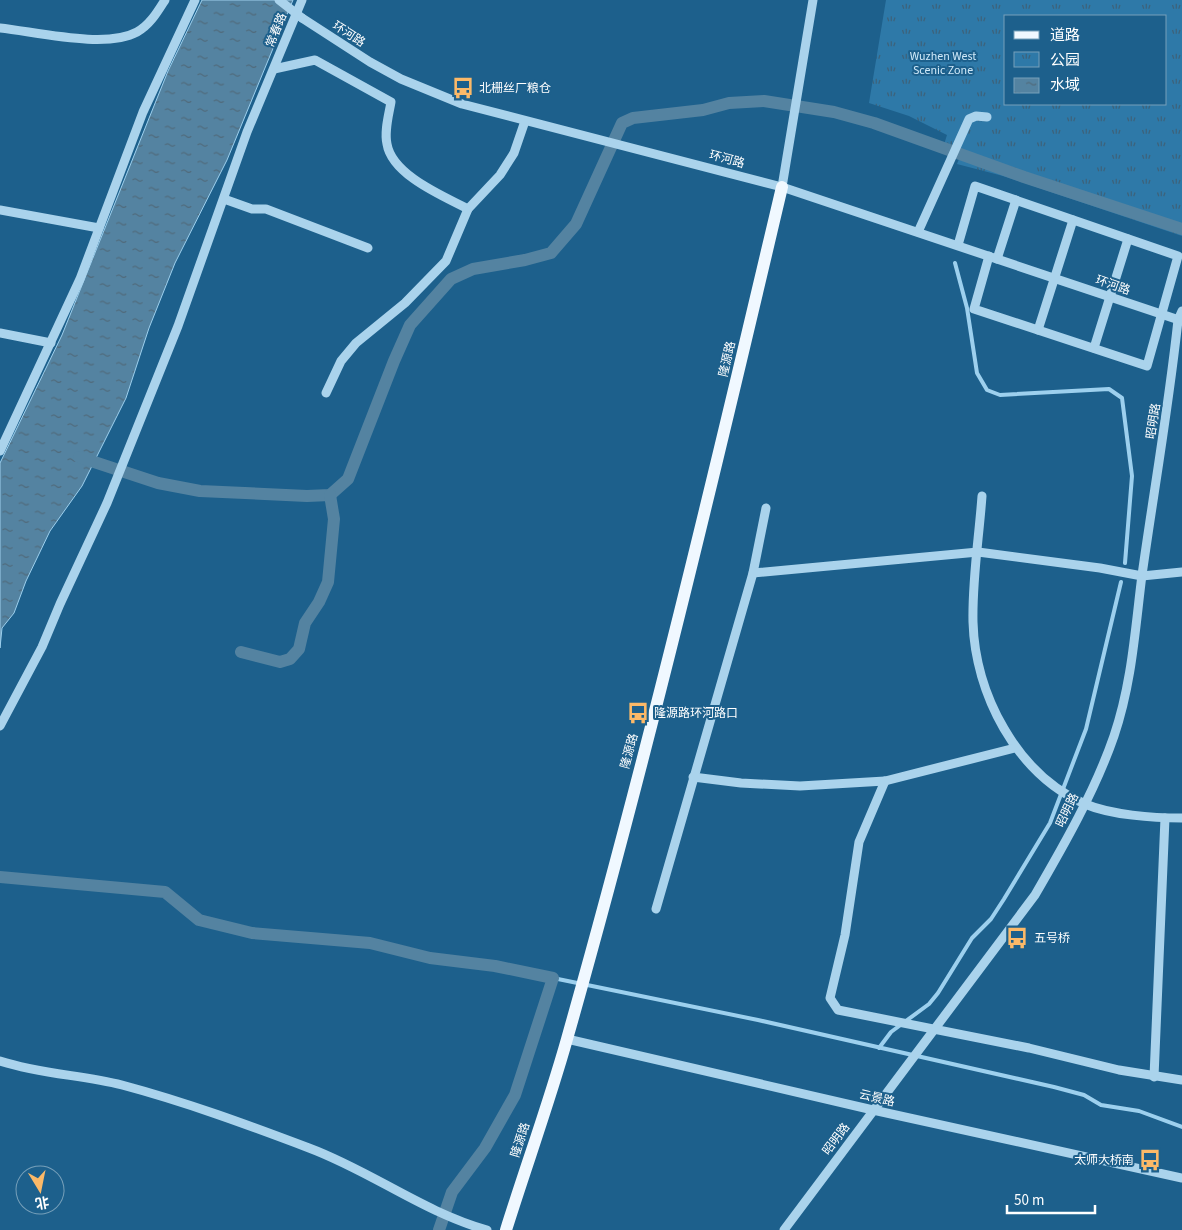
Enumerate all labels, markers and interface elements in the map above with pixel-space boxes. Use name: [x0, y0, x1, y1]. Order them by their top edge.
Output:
street label: 常春路: [262, 10, 291, 50]
legend: [1004, 15, 1167, 105]
street label: 环河路: [329, 17, 368, 51]
text: 道路: [1050, 25, 1080, 46]
park label: Wuzhen West Scenic Zone: [910, 48, 976, 79]
text: 公园: [1050, 50, 1080, 71]
bus stop icon: 北栅丝厂粮仓: [450, 75, 476, 101]
text: 水域: [1050, 75, 1080, 96]
place label: 北栅丝厂粮仓: [479, 80, 551, 97]
street label: 环河路: [707, 147, 746, 172]
street label: 环河路: [1093, 272, 1133, 299]
street label: 隆源路: [715, 340, 740, 379]
street label: 昭明路: [1142, 402, 1165, 440]
bus stop icon: 隆源路环河路口: [625, 700, 651, 726]
place label: 隆源路环河路口: [654, 705, 738, 722]
street label: 隆源路: [617, 732, 642, 771]
street label: 昭明路: [1052, 790, 1083, 830]
bus stop icon: 五号桥: [1004, 925, 1030, 951]
place label: 五号桥: [1034, 930, 1070, 947]
street label: 云景路: [857, 1086, 896, 1111]
street label: 隆源路: [507, 1120, 534, 1160]
street label: 昭明路: [819, 1120, 854, 1159]
bus stop icon: 太师大桥南: [1137, 1147, 1163, 1173]
place label: 太师大桥南: [1074, 1152, 1134, 1169]
north arrow: [15, 1165, 65, 1215]
scale bar: [1007, 1182, 1094, 1214]
text: 50 m: [1014, 1190, 1044, 1211]
text: 北: [33, 1191, 51, 1213]

